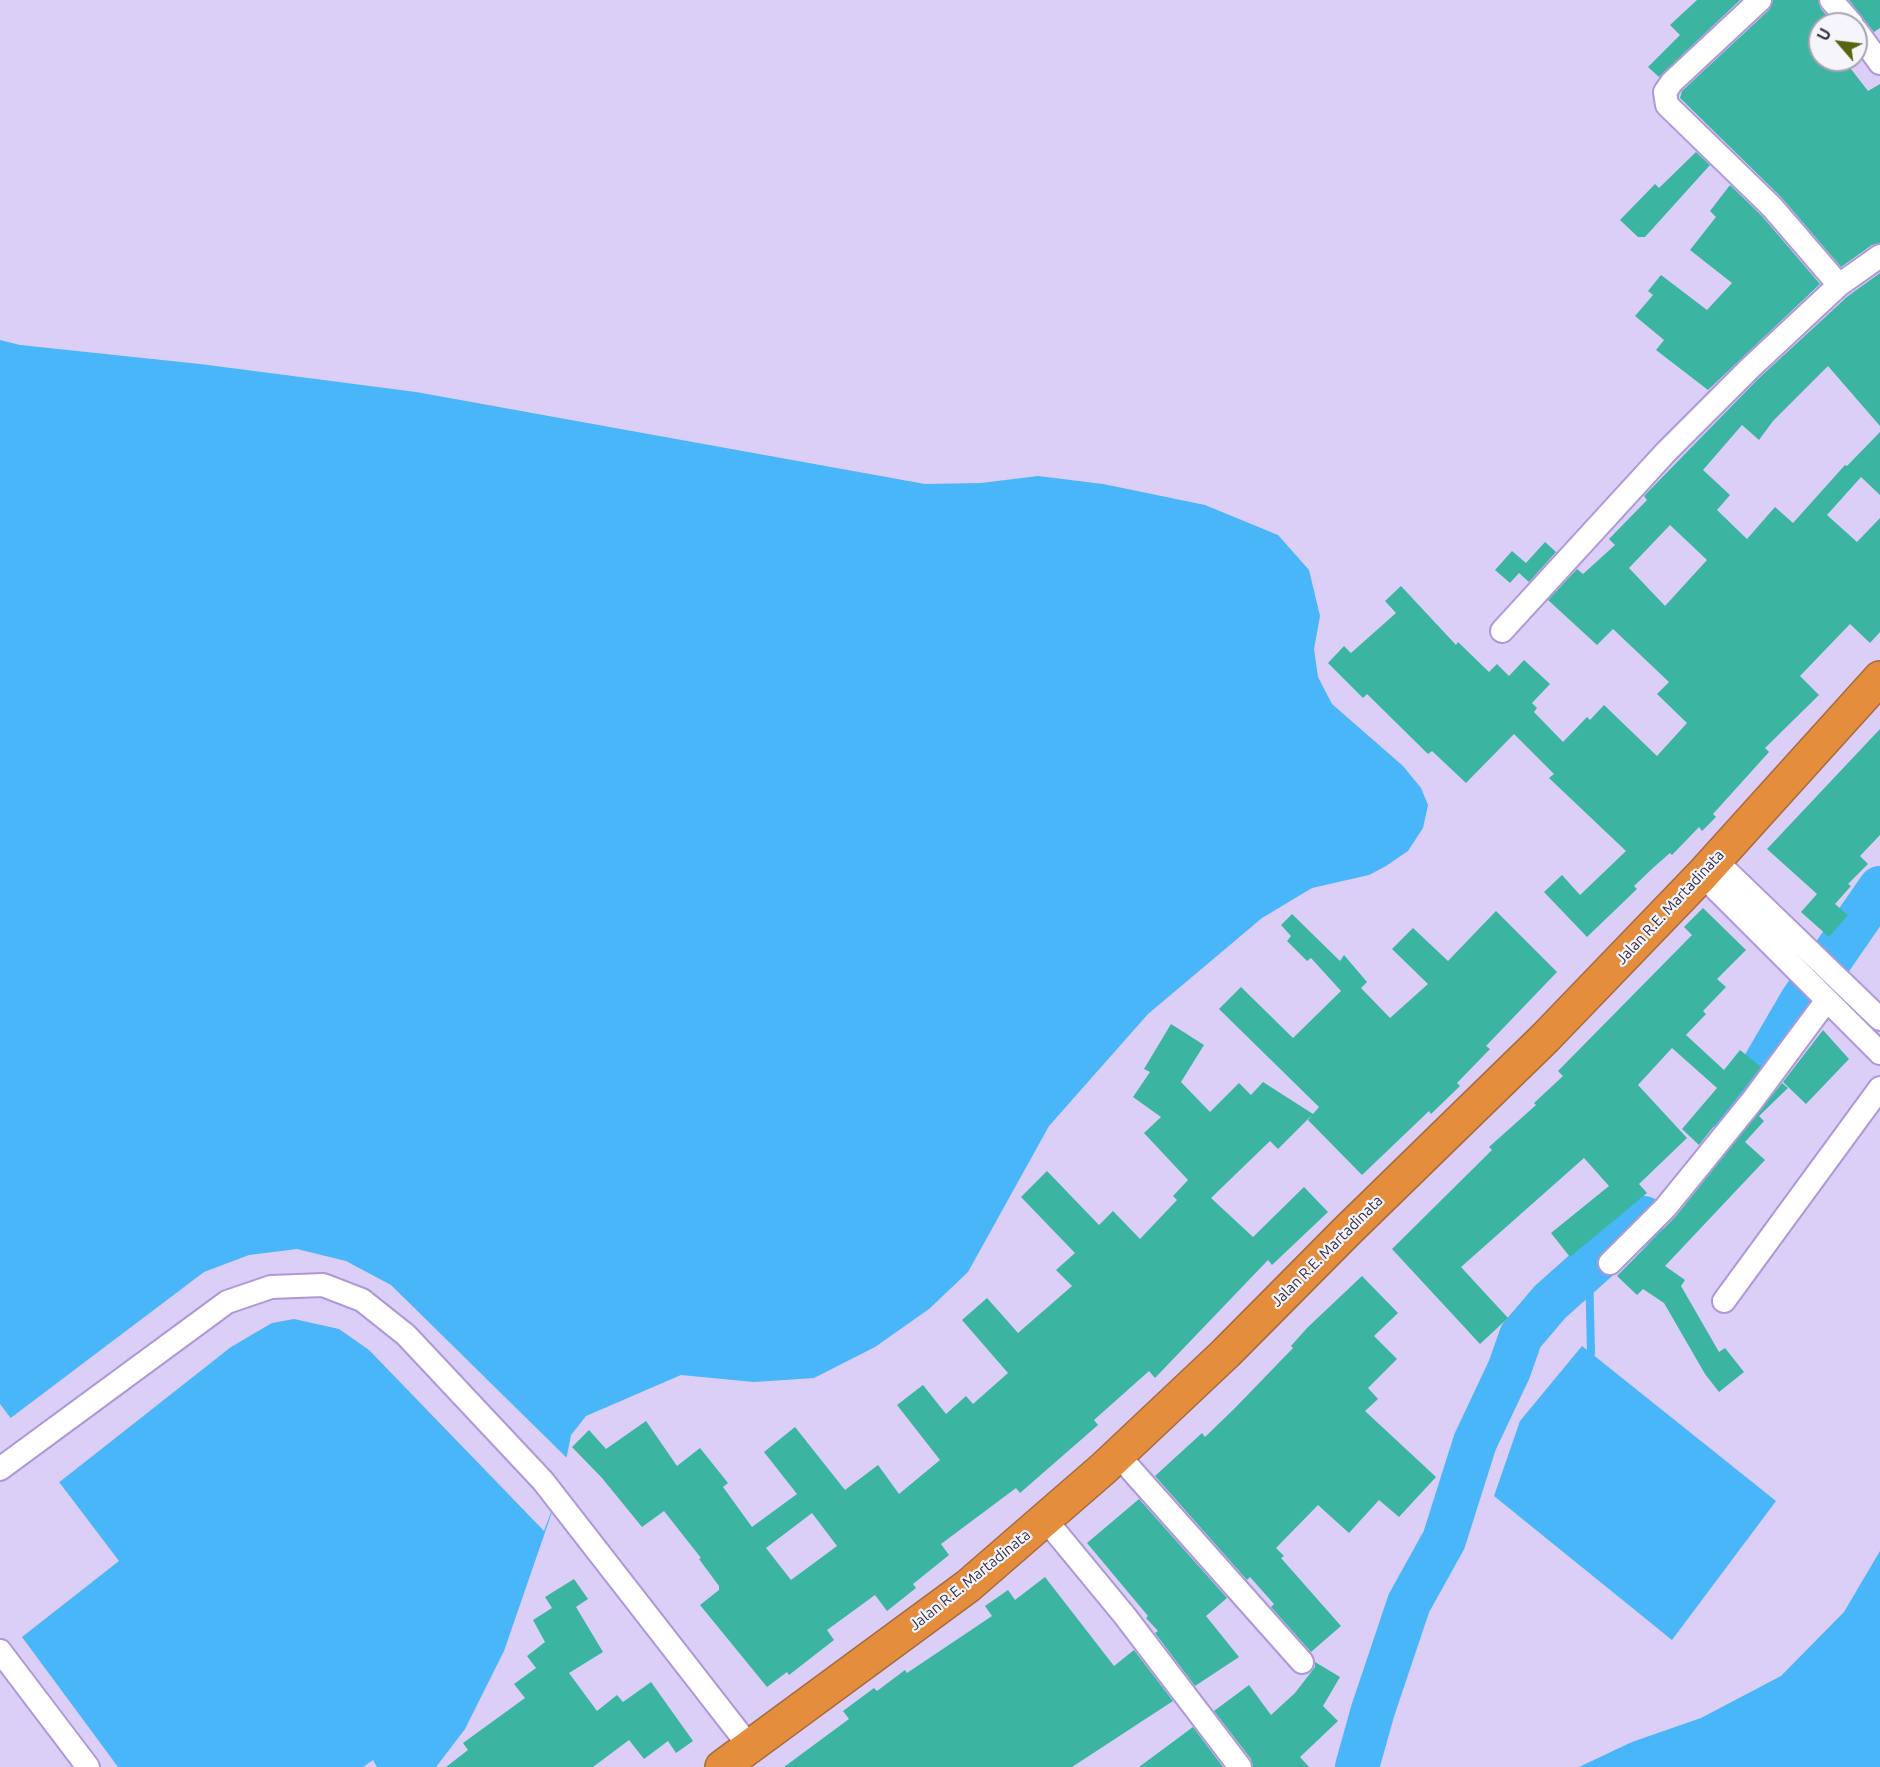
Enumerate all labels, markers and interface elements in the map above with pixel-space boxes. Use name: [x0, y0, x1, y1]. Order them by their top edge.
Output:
north arrow: [1808, 12, 1868, 72]
text: U: [1813, 25, 1834, 44]
street label: Jalan R.E. Martadinata: [1612, 846, 1728, 968]
street label: Jalan R.E. Martadinata: [1268, 1192, 1386, 1310]
street label: Jalan R.E. Martadinata: [906, 1526, 1034, 1634]

